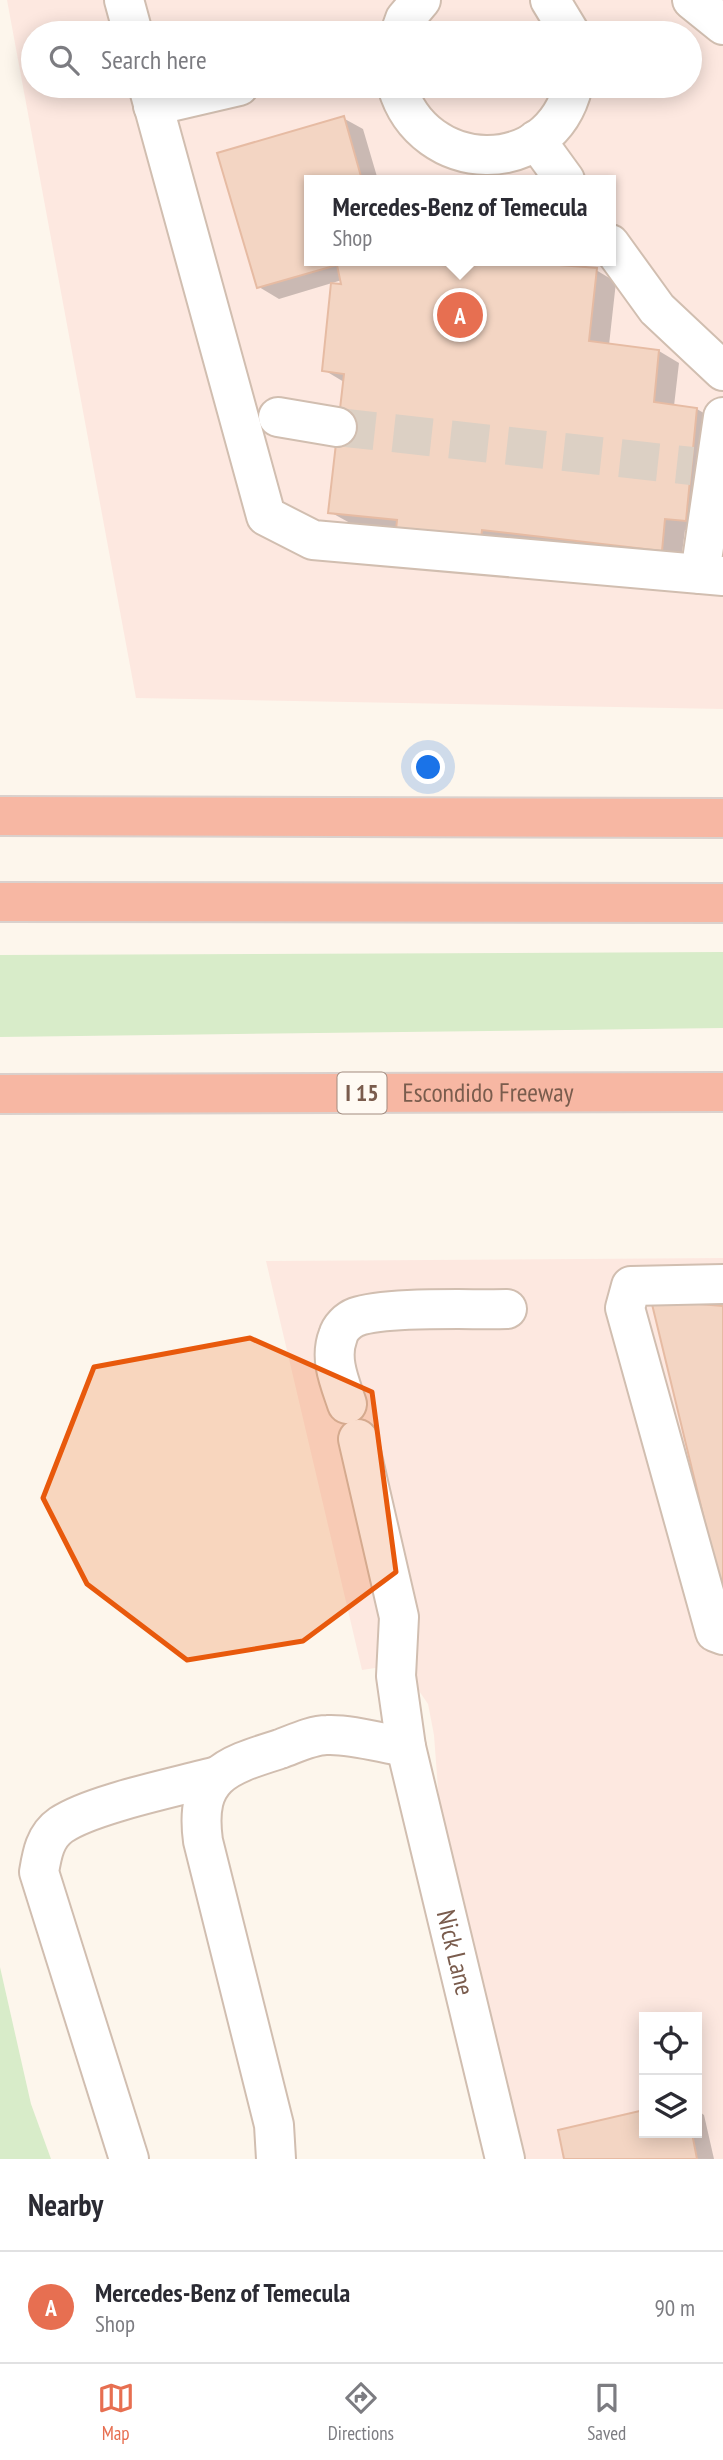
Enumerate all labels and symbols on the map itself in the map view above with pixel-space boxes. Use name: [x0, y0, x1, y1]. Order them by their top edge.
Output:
pin: A: [437, 289, 483, 341]
your location: [411, 750, 445, 784]
road number: I 15: [338, 1072, 386, 1114]
street label: Escondido Freeway: [403, 1075, 574, 1109]
street label: Nick Lane: [430, 1906, 482, 1999]

